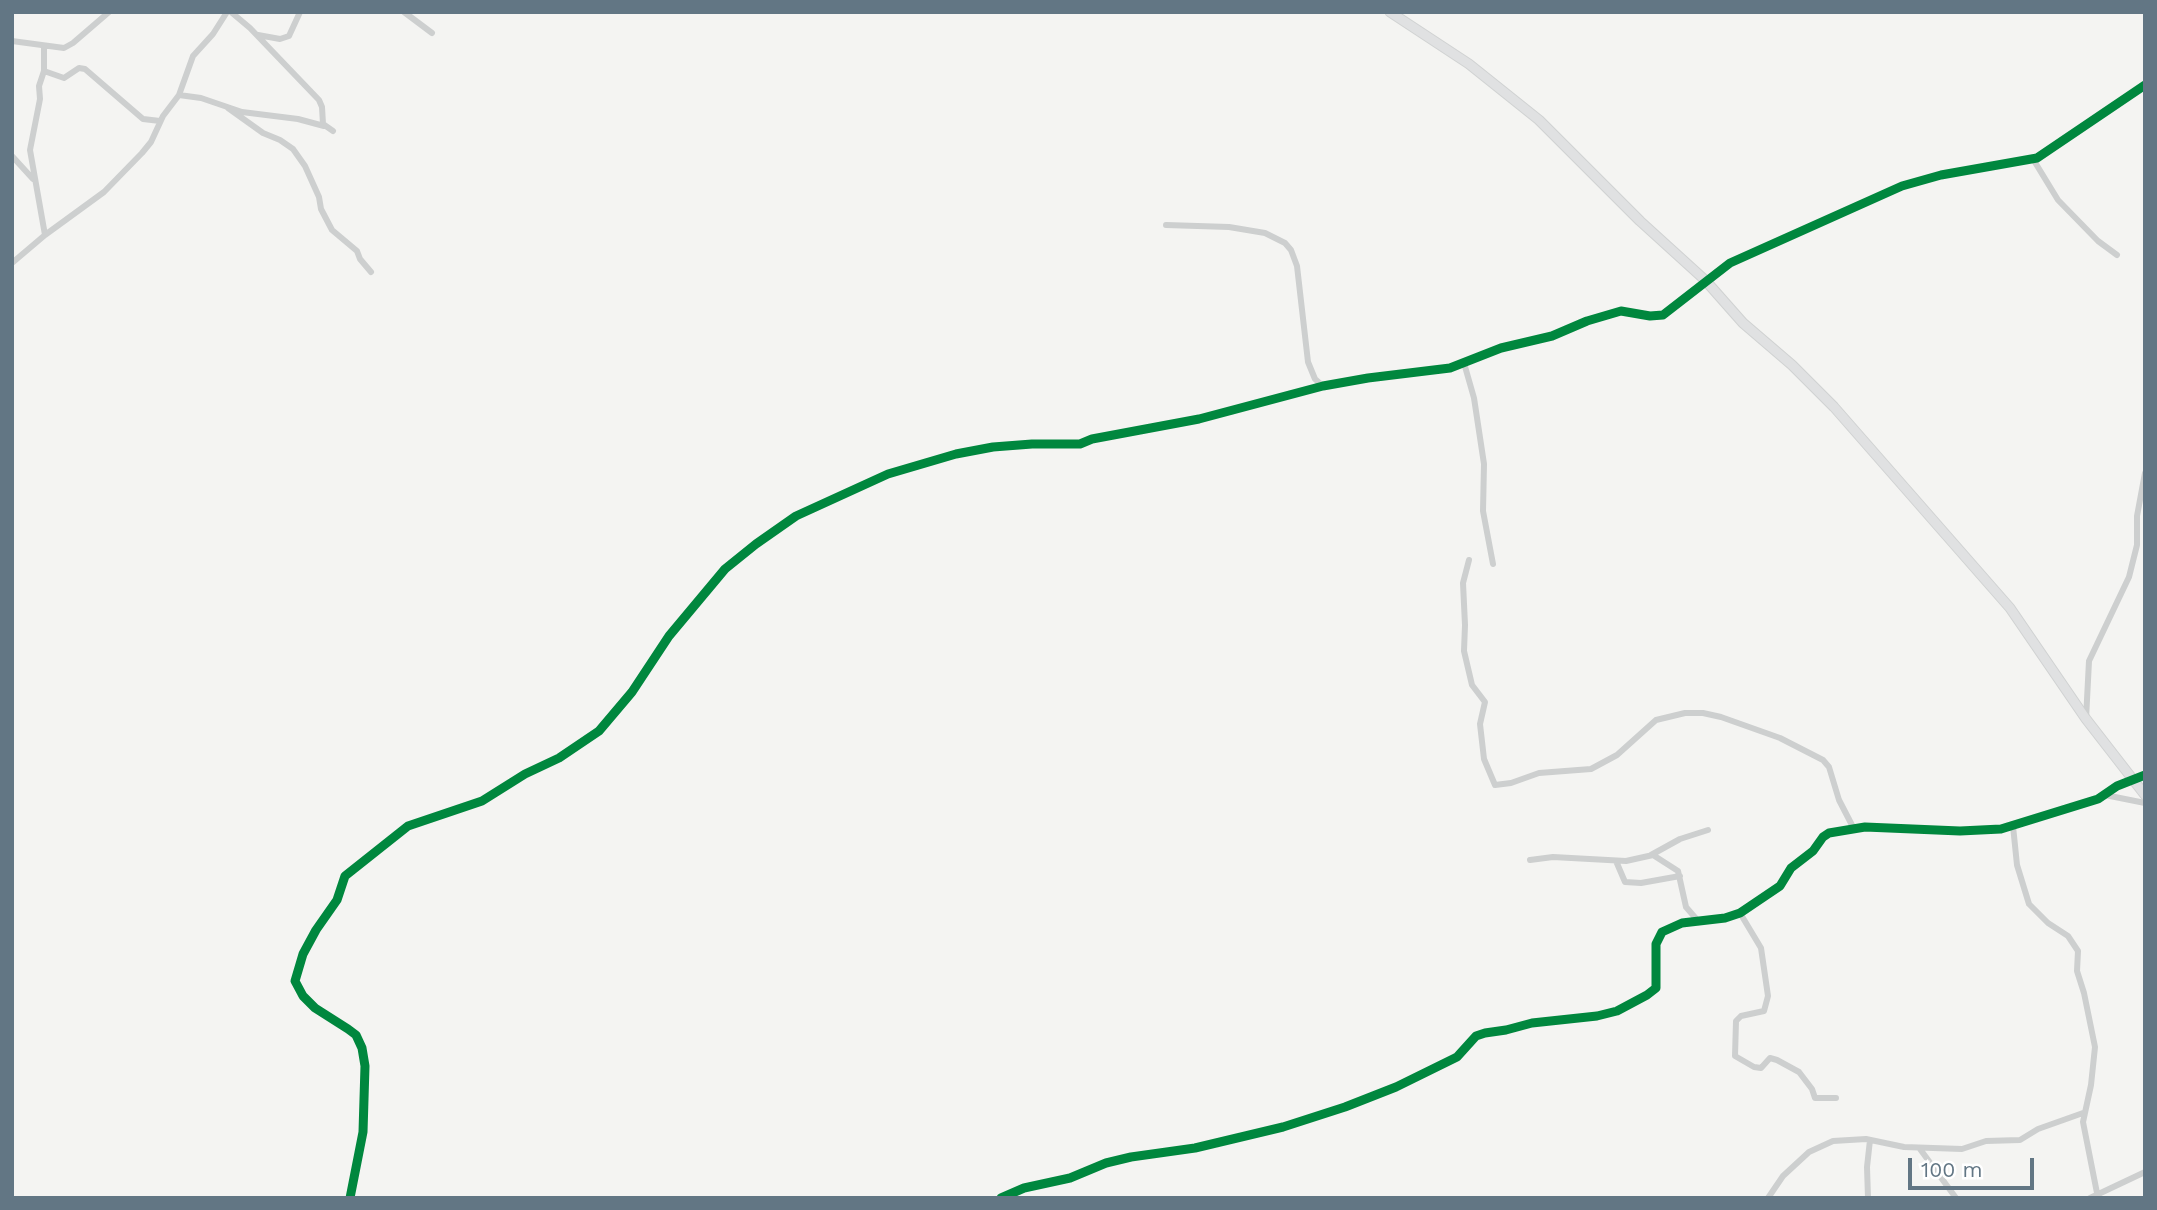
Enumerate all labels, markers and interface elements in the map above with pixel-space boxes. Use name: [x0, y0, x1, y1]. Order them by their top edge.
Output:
scale bar: [1912, 1144, 2038, 1188]
text: 100 m: [1921, 1157, 1983, 1182]

